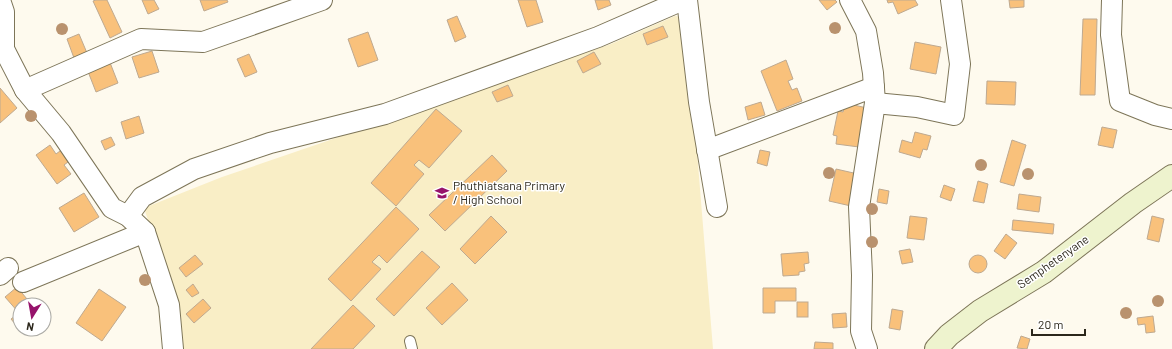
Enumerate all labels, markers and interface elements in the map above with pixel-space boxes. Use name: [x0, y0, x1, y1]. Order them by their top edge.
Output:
place label: Phuthiatsana Primary / High School: [453, 178, 566, 206]
school or university icon: Phuthiatsana Primary / High School: [434, 185, 450, 201]
street label: Semphetenyane: [1014, 231, 1091, 291]
north arrow: [12, 297, 52, 337]
scale bar: [1032, 311, 1085, 337]
text: 20 m: [1038, 317, 1064, 331]
text: N: [25, 320, 35, 334]

